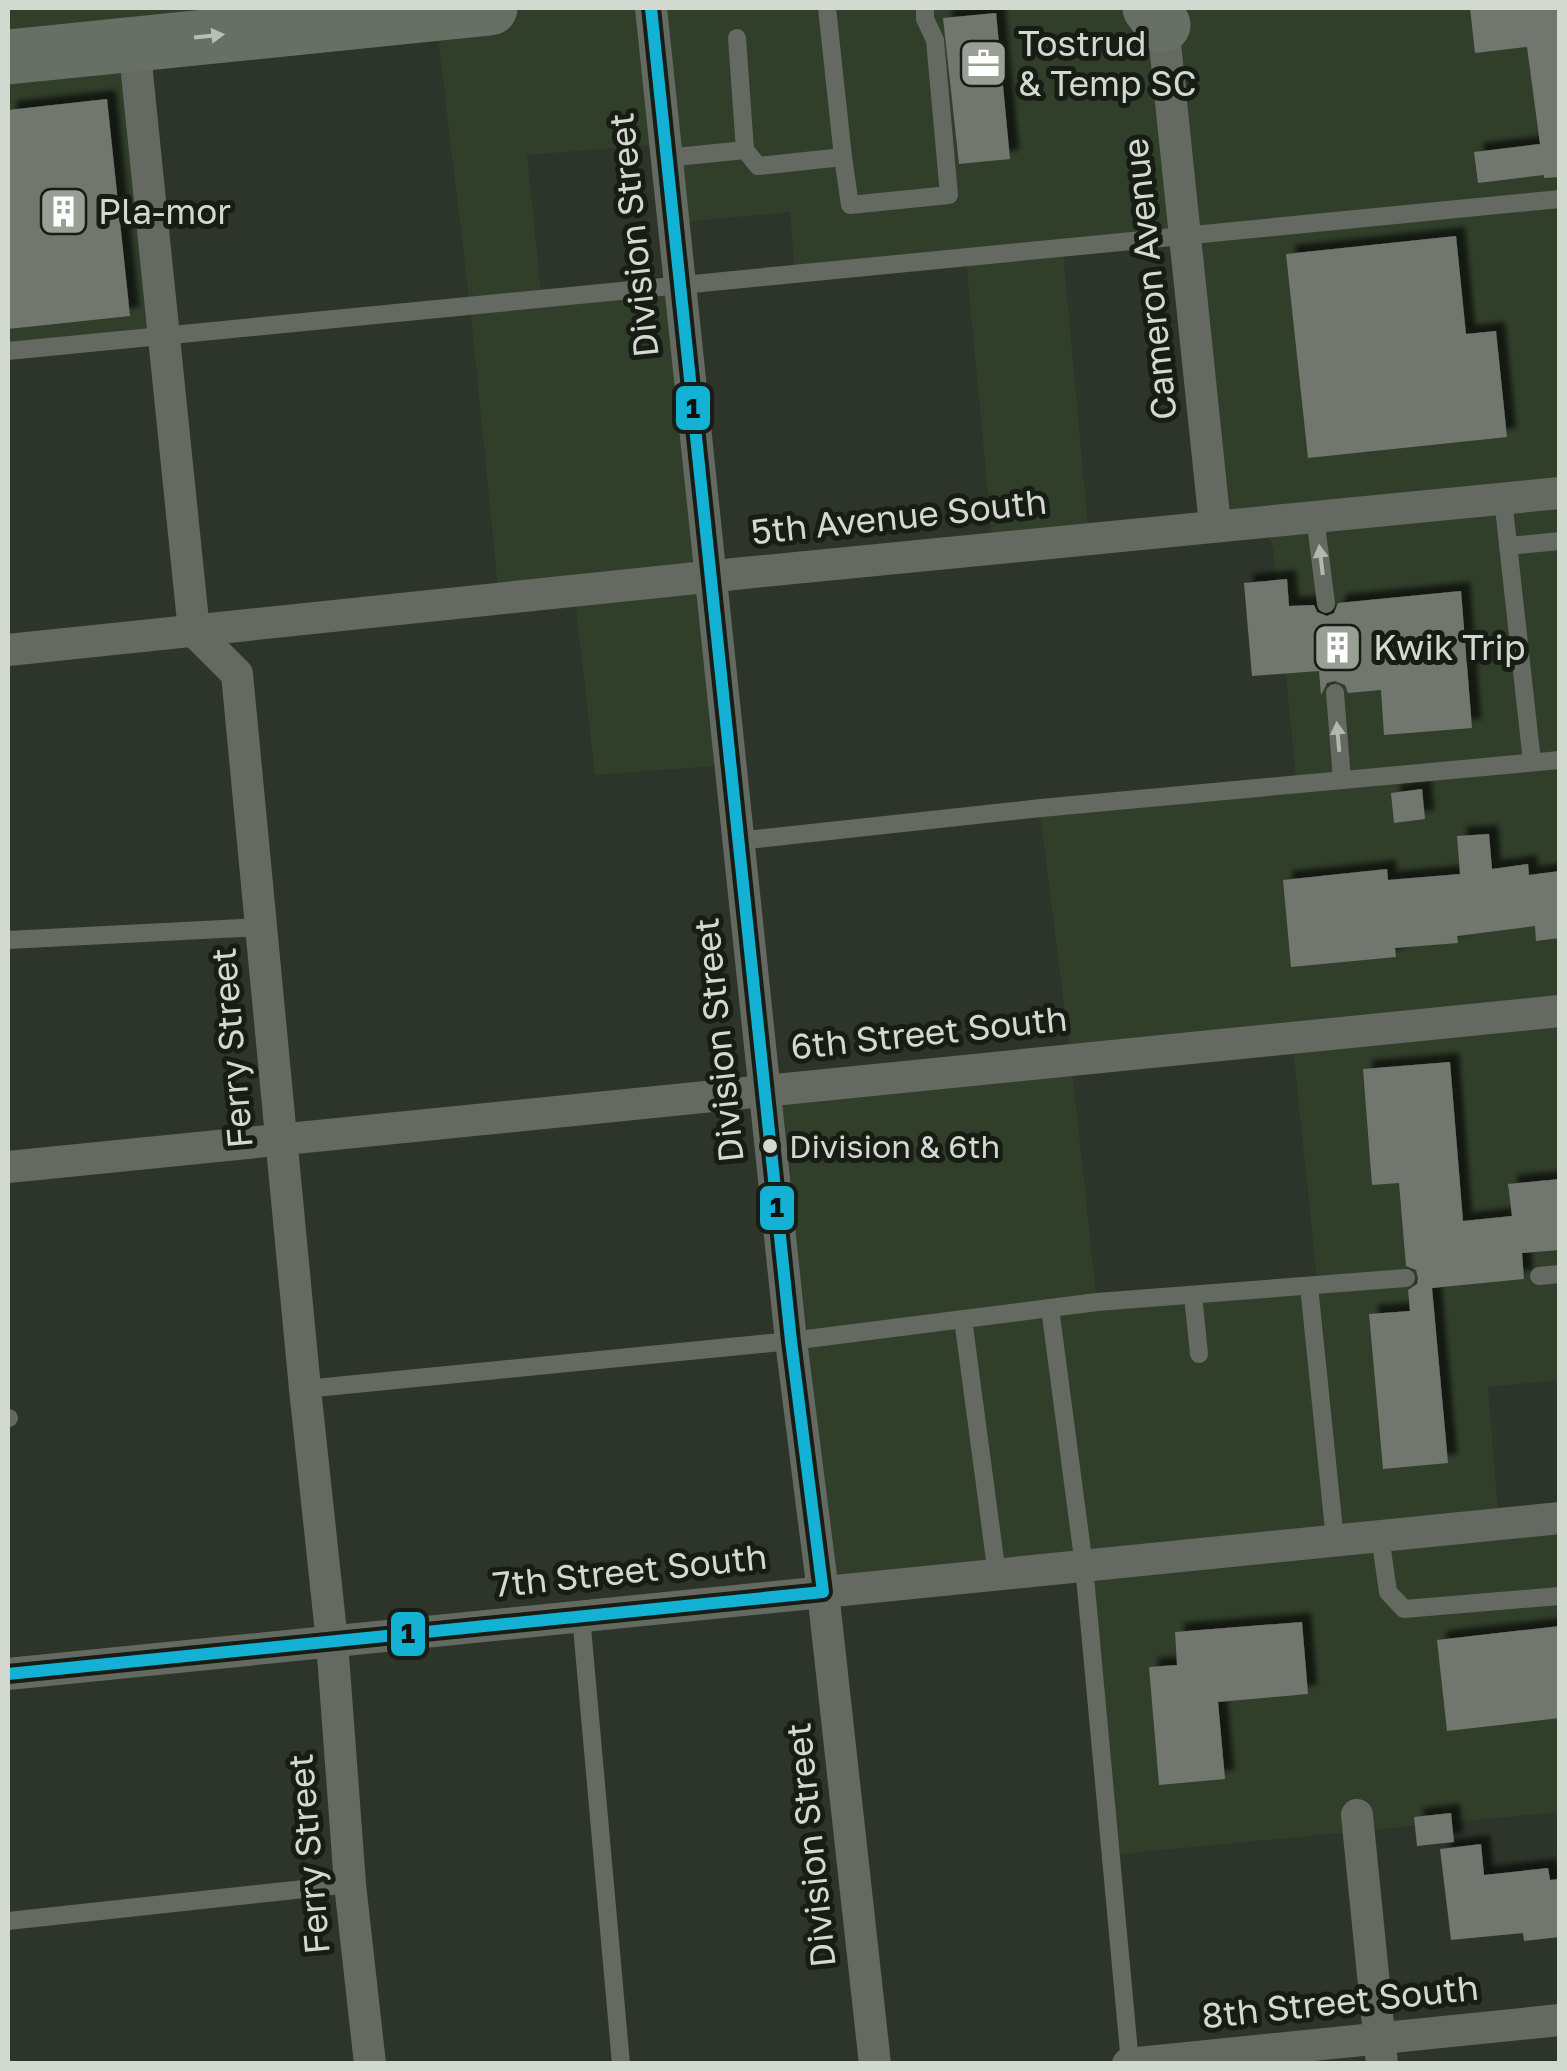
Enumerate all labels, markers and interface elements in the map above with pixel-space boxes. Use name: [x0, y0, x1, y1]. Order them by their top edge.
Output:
place label: Tostrud & Temp SC: [1018, 22, 1197, 104]
one-way arrow: [194, 28, 225, 44]
office icon: Tostrud & Temp SC: [957, 38, 1009, 90]
street label: Division Street: [599, 111, 667, 359]
street label: Cameron Avenue: [1113, 136, 1185, 422]
building icon: Pla-mor: [37, 186, 89, 238]
place label: Pla-mor: [98, 190, 231, 232]
line badge: 1: [674, 384, 712, 432]
text: 1: [686, 391, 700, 424]
street label: 5th Avenue South: [749, 480, 1049, 552]
one-way arrow: [1313, 544, 1329, 576]
building icon: Kwik Trip: [1312, 622, 1364, 674]
place label: Kwik Trip: [1373, 626, 1525, 668]
one-way arrow: [1330, 720, 1346, 752]
street label: Division Street: [684, 916, 752, 1164]
street label: Ferry Street: [201, 946, 261, 1150]
street label: 6th Street South: [789, 997, 1069, 1067]
place label: Division & 6th: [789, 1127, 1000, 1165]
marker: Division & 6th: [760, 1136, 780, 1156]
line badge: 1: [758, 1184, 796, 1232]
text: 1: [770, 1190, 784, 1223]
street label: 7th Street South: [491, 1535, 769, 1605]
line badge: 1: [389, 1610, 427, 1658]
text: 1: [401, 1616, 415, 1649]
street label: Division Street: [776, 1721, 844, 1969]
street label: Ferry Street: [278, 1752, 338, 1956]
street label: 8th Street South: [1199, 1966, 1480, 2036]

